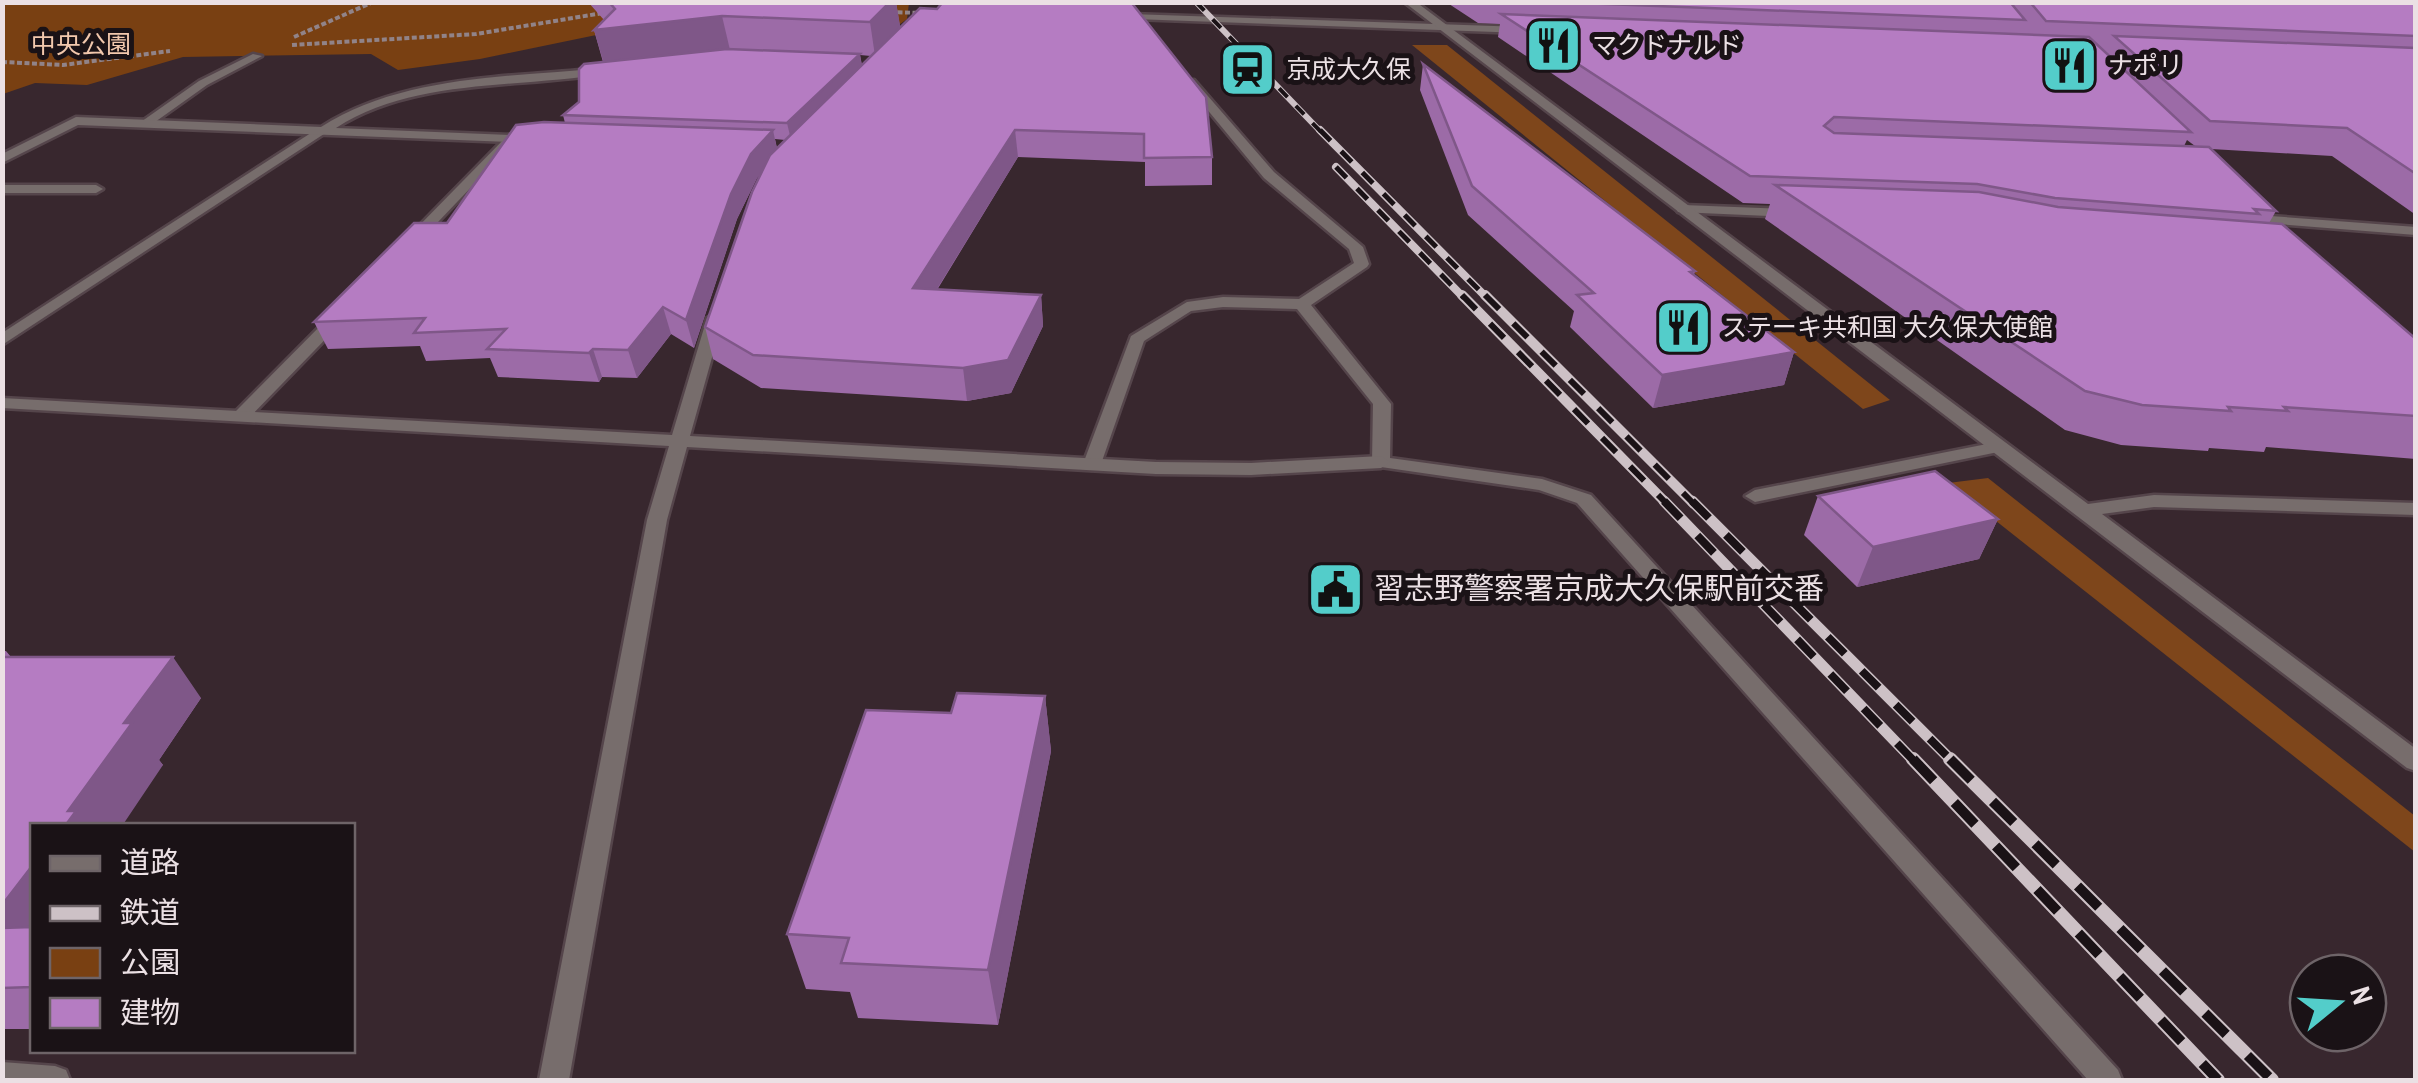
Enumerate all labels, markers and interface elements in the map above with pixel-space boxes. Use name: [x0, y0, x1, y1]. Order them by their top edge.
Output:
restaurant icon: マクドナルド: [1523, 15, 1583, 75]
park label: 中央公園: [31, 27, 131, 61]
place label: マクドナルド: [1592, 28, 1742, 62]
restaurant icon: ナポリ: [2039, 35, 2099, 95]
station icon: 京成大久保: [1217, 39, 1277, 99]
place label: ナポリ: [2108, 48, 2183, 82]
place label: 京成大久保: [1286, 52, 1411, 86]
restaurant icon: ステーキ共和国 大久保大使館: [1653, 297, 1713, 357]
place label: ステーキ共和国 大久保大使館: [1722, 310, 2053, 344]
public building icon: 習志野警察署京成大久保駅前交番: [1305, 559, 1365, 619]
place label: 習志野警察署京成大久保駅前交番: [1374, 568, 1824, 608]
legend: [30, 823, 355, 1053]
text: 道路: [120, 842, 180, 882]
text: 鉄道: [120, 892, 180, 932]
text: 公園: [120, 942, 180, 982]
north arrow: [2288, 953, 2388, 1053]
text: N: [2341, 982, 2382, 1009]
text: 建物: [120, 992, 180, 1032]

